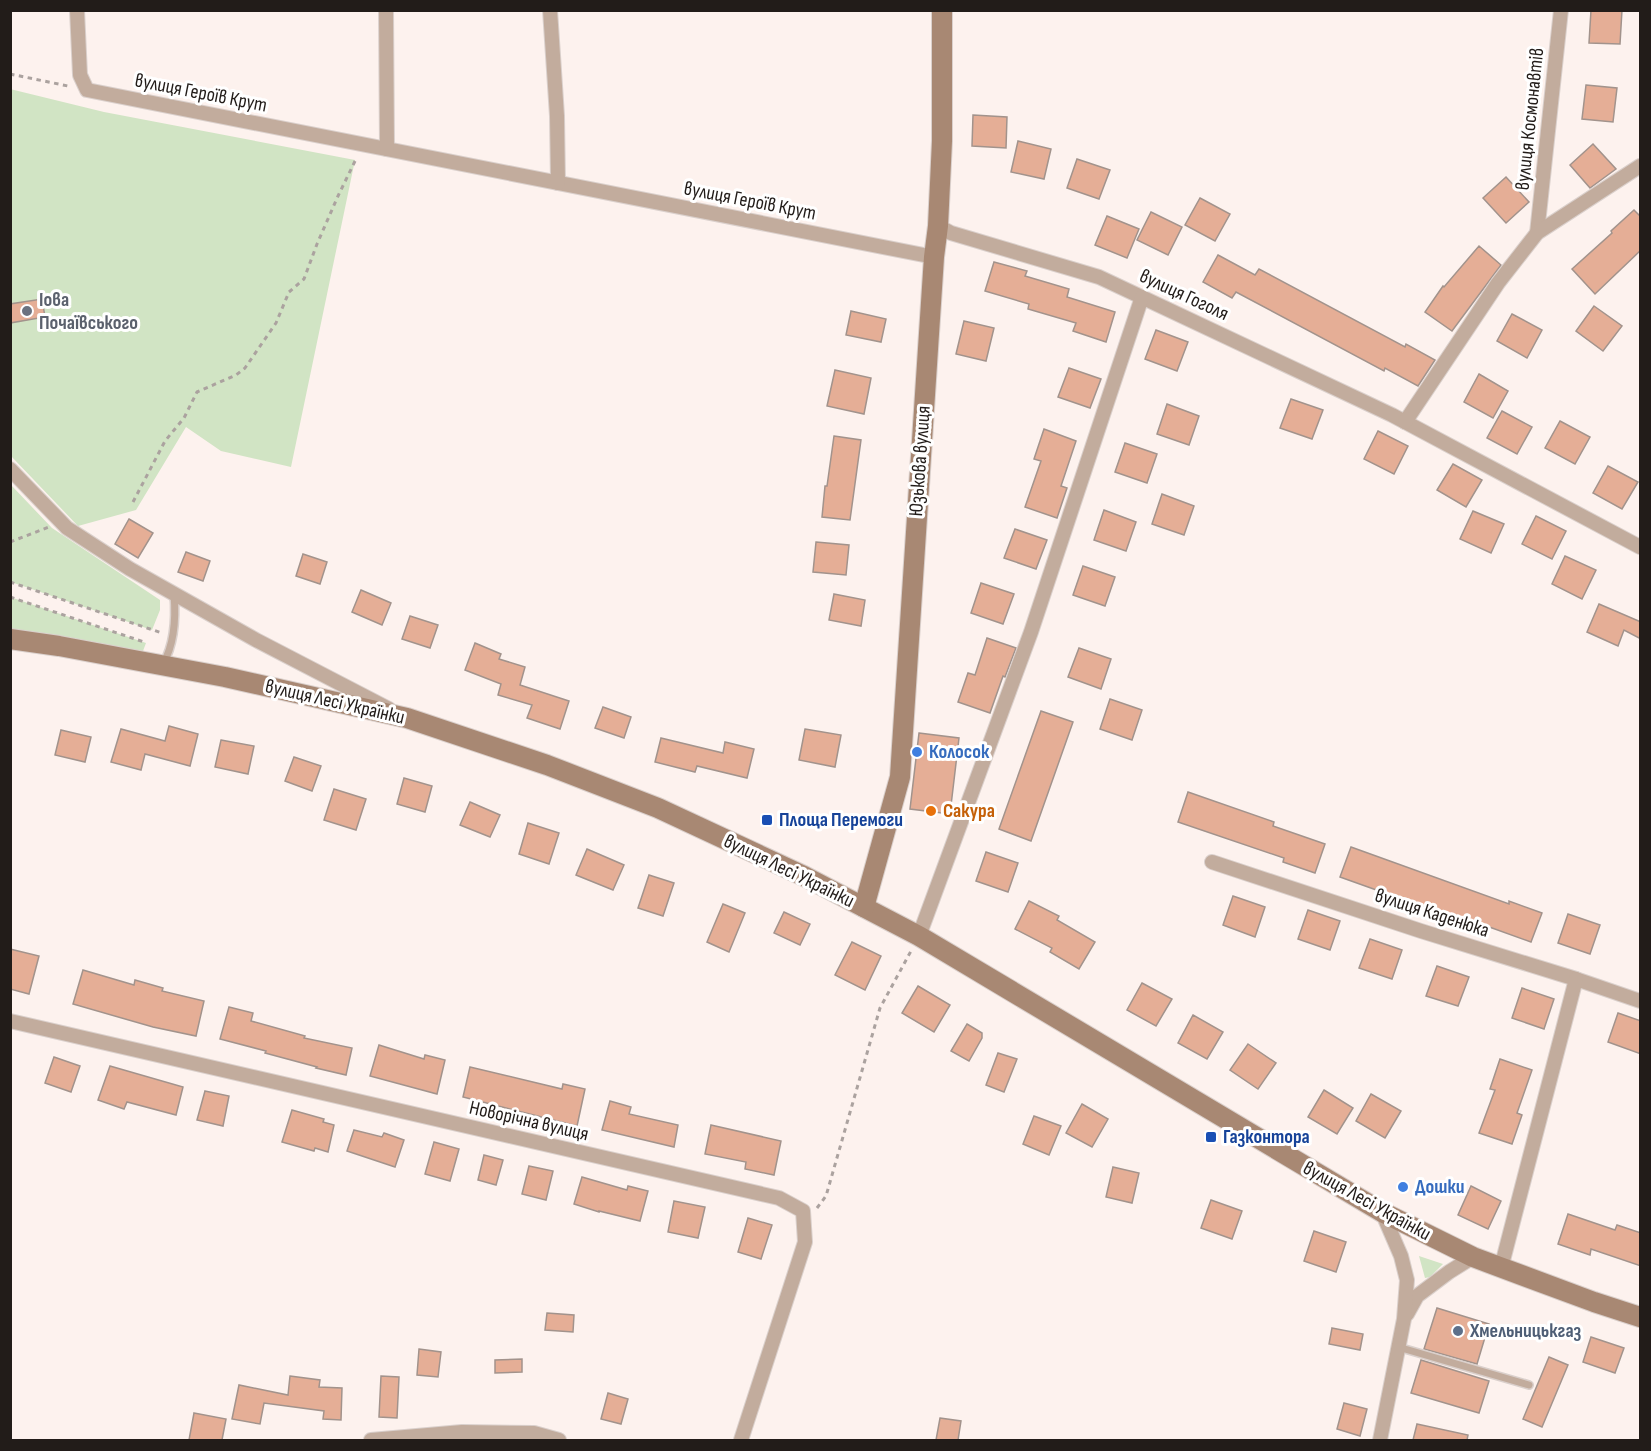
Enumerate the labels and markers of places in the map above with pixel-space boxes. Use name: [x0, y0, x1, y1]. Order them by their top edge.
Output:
place label: Іова Почаївського: [39, 288, 138, 335]
marker: Іова Почаївського: [20, 304, 34, 318]
place label: Колосок: [929, 740, 990, 764]
marker: Колосок: [910, 745, 924, 759]
place label: Сакура: [943, 799, 995, 823]
marker: Сакура: [924, 804, 938, 818]
place label: Площа Перемоги: [779, 808, 903, 832]
marker: Площа Перемоги: [760, 813, 774, 827]
place label: Газконтора: [1223, 1125, 1310, 1149]
marker: Газконтора: [1204, 1130, 1218, 1144]
place label: Дошки: [1415, 1175, 1465, 1199]
marker: Дошки: [1396, 1180, 1410, 1194]
place label: Хмельницькгаз: [1469, 1319, 1582, 1343]
marker: Хмельницькгаз: [1451, 1324, 1465, 1338]

